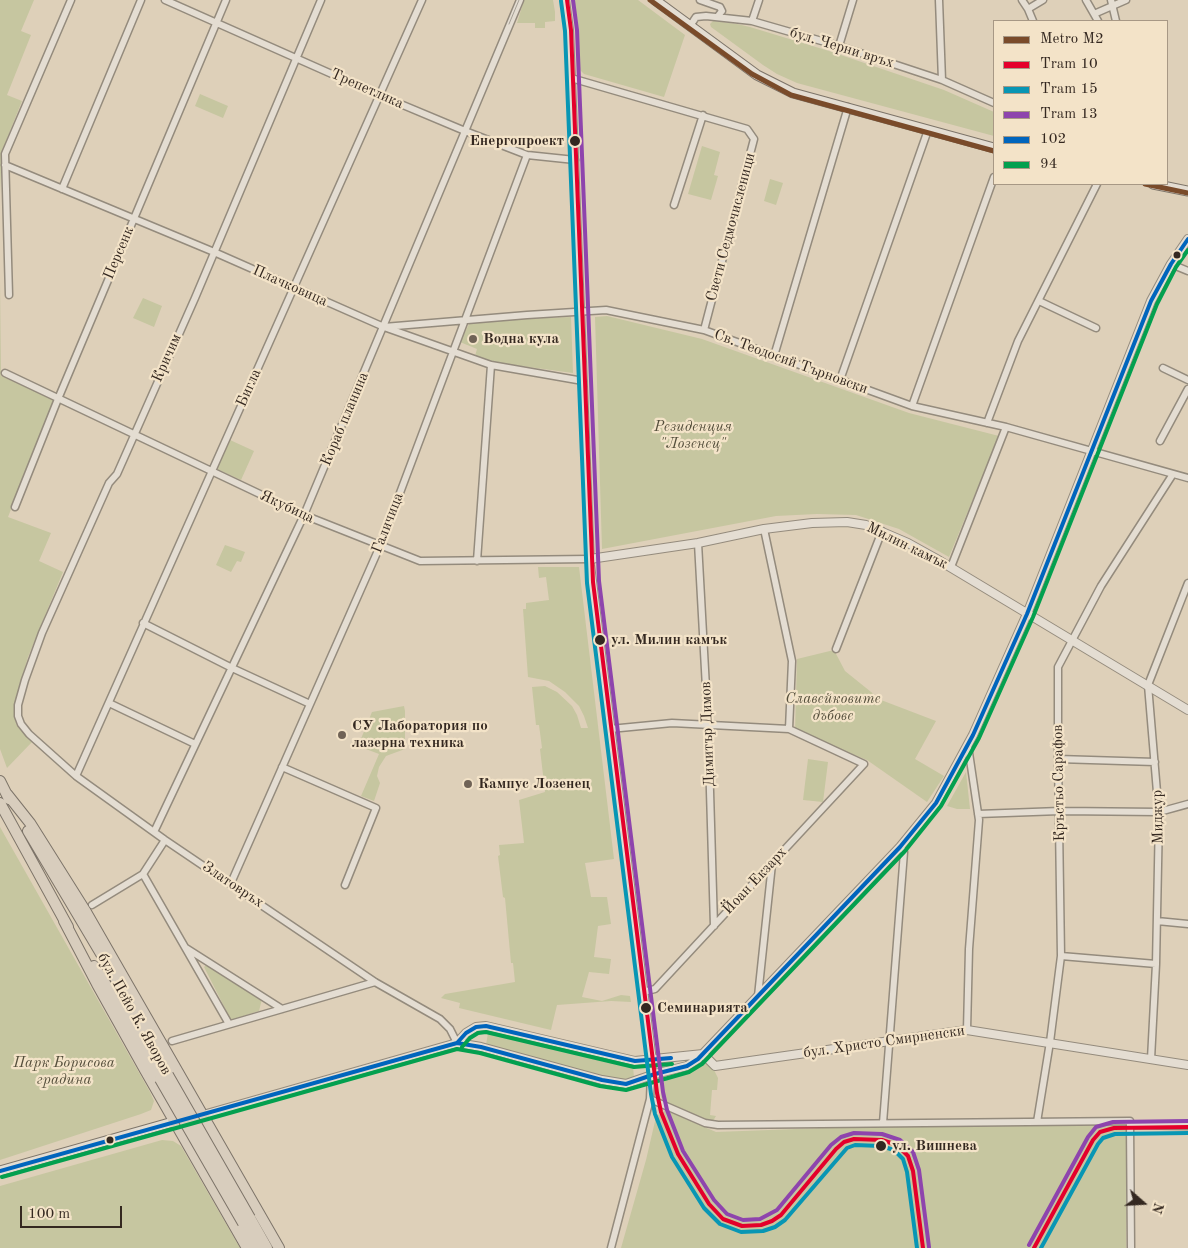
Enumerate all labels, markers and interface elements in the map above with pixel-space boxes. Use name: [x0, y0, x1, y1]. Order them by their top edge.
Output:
legend: [993, 20, 1168, 185]
street label: бул. Черни връх: [788, 24, 896, 72]
text: Metro M2: [1040, 32, 1104, 47]
text: Tram 10: [1040, 57, 1098, 72]
street label: Трепетлика: [328, 65, 406, 113]
text: Tram 15: [1040, 82, 1098, 97]
text: Tram 13: [1040, 107, 1098, 122]
place label: Енергопроект: [469, 132, 564, 150]
text: 102: [1040, 132, 1066, 147]
marker: Енергопроект: [568, 134, 582, 148]
street label: Свети Седмочисленици: [703, 151, 759, 303]
text: 94: [1040, 157, 1057, 172]
street label: Персенк: [100, 224, 138, 282]
unlabelled marker: [1172, 250, 1182, 260]
street label: Плачковица: [250, 261, 330, 311]
street label: Св. Теодосий Търновски: [712, 326, 870, 398]
place label: Водна кула: [483, 330, 559, 348]
street label: Кричим: [148, 331, 186, 385]
marker: Водна кула: [467, 333, 479, 345]
street label: Бигла: [233, 366, 265, 410]
street label: Кораб планина: [317, 369, 373, 469]
park label: Резиденция "Лозенец": [654, 418, 732, 453]
street label: Якубица: [257, 487, 317, 527]
street label: Галичица: [368, 490, 408, 556]
street label: Милин камък: [864, 519, 950, 573]
place label: ул. Милин камък: [611, 631, 727, 649]
marker: ул. Милин камък: [593, 633, 607, 647]
street label: Димитър Димов: [697, 681, 719, 787]
park label: Славейковите дъбове: [785, 690, 881, 725]
place label: СУ Лаборатория по лазерна техника: [352, 717, 488, 752]
street label: Кръстьо Сарафов: [1049, 724, 1069, 842]
marker: СУ Лаборатория по лазерна техника: [336, 729, 348, 741]
place label: Кампус Лозенец: [478, 775, 590, 793]
marker: Кампус Лозенец: [462, 778, 474, 790]
street label: Миджур: [1149, 790, 1167, 844]
street label: Йоан Екзарх: [719, 843, 791, 919]
street label: Златовръх: [199, 858, 267, 912]
street label: бул. Пейо К. Яворов: [93, 950, 175, 1078]
place label: Семинарията: [657, 999, 748, 1017]
marker: Семинарията: [639, 1001, 653, 1015]
street label: бул. Христо Смирненски: [802, 1022, 966, 1062]
park label: Парк Борисова градина: [13, 1054, 115, 1089]
unlabelled marker: [105, 1135, 115, 1145]
place label: ул. Вишнева: [892, 1137, 977, 1155]
marker: ул. Вишнева: [874, 1139, 888, 1153]
north arrow: [1118, 1178, 1168, 1228]
scale bar: [22, 1196, 125, 1228]
text: N: [1149, 1201, 1166, 1215]
text: 100 m: [28, 1207, 70, 1222]

